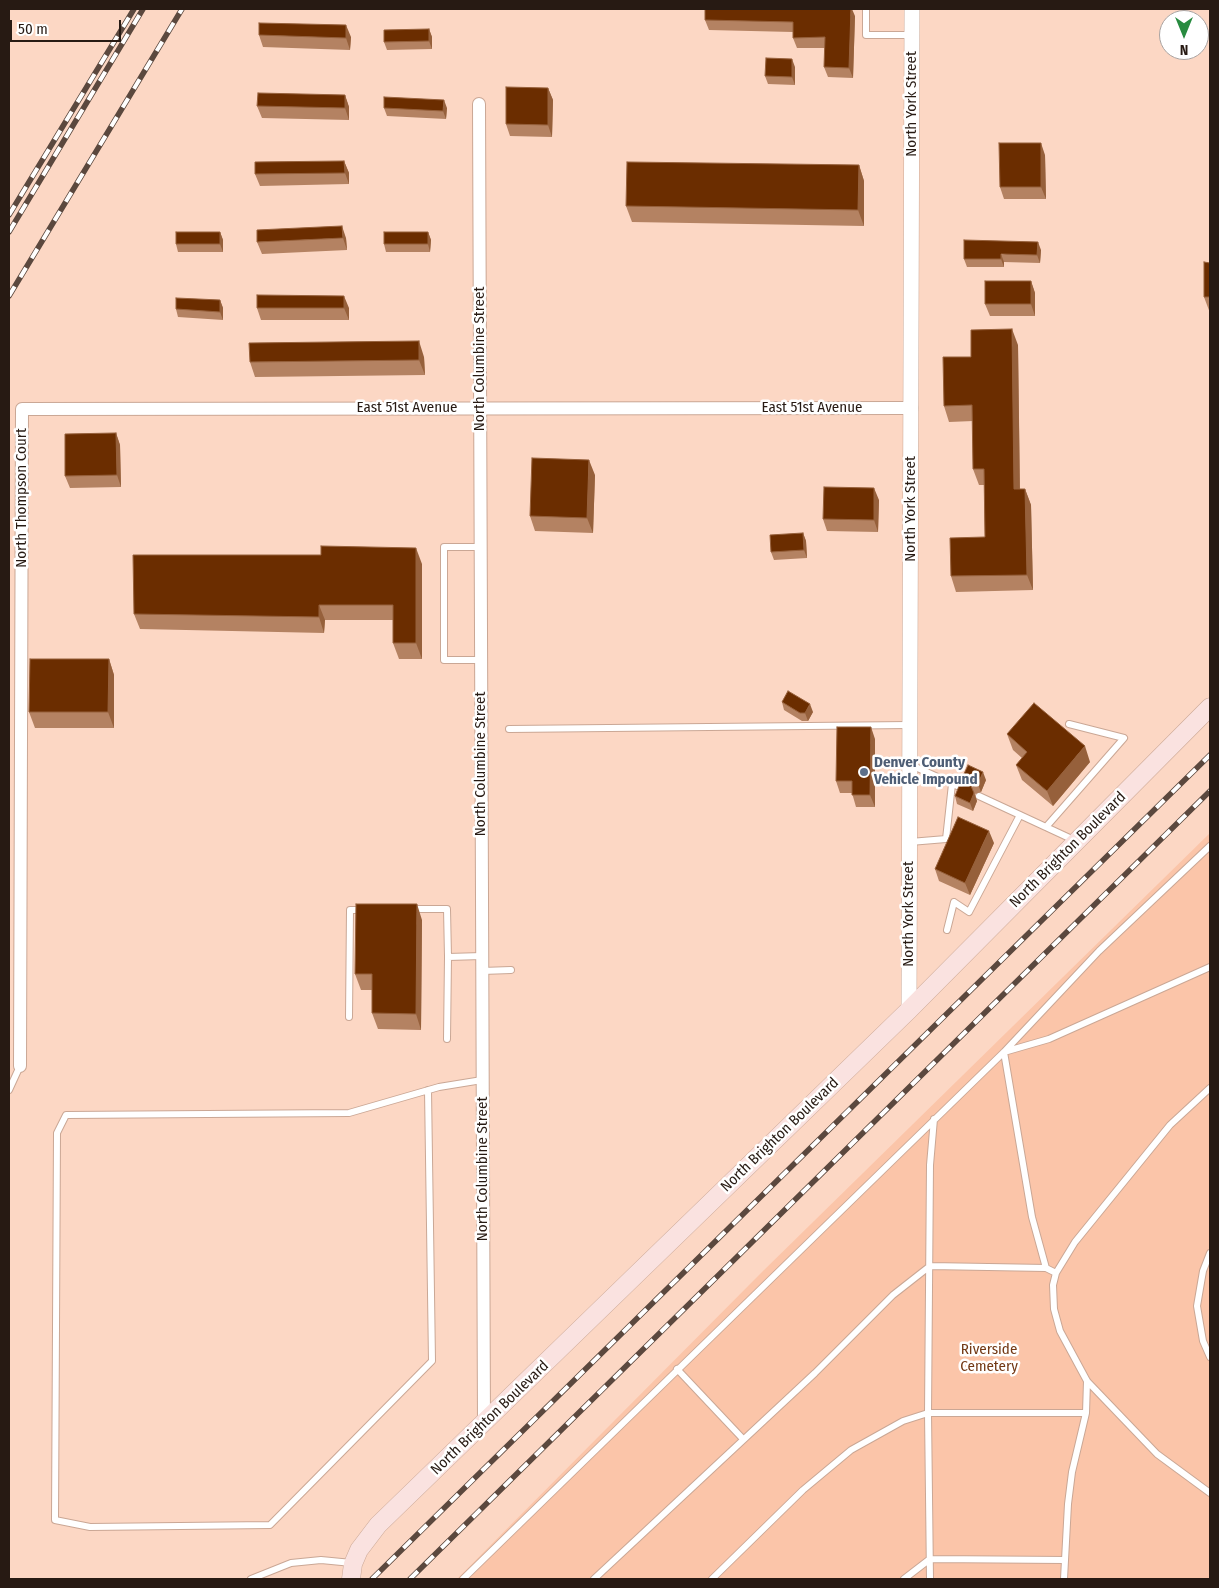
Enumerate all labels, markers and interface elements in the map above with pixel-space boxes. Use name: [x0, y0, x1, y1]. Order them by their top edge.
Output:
scale bar: [12, 10, 124, 42]
north arrow: [1159, 10, 1209, 60]
text: 50 m: [18, 20, 48, 38]
text: N: [1180, 41, 1188, 58]
street label: North York Street: [903, 51, 921, 157]
street label: North Columbine Street: [471, 287, 489, 431]
street label: East 51st Avenue: [357, 399, 457, 417]
street label: East 51st Avenue: [762, 399, 862, 417]
street label: North Thompson Court: [13, 428, 31, 568]
street label: North York Street: [902, 456, 920, 562]
street label: North Columbine Street: [472, 692, 490, 836]
place label: Denver County Vehicle Impound: [874, 754, 978, 789]
marker: Denver County Vehicle Impound: [858, 766, 870, 778]
street label: North Brighton Boulevard: [1006, 788, 1130, 912]
street label: North York Street: [900, 861, 918, 967]
street label: North Brighton Boulevard: [717, 1074, 843, 1196]
street label: North Columbine Street: [474, 1097, 492, 1241]
park label: Riverside Cemetery: [960, 1341, 1018, 1376]
street label: North Brighton Boulevard: [427, 1357, 553, 1479]

